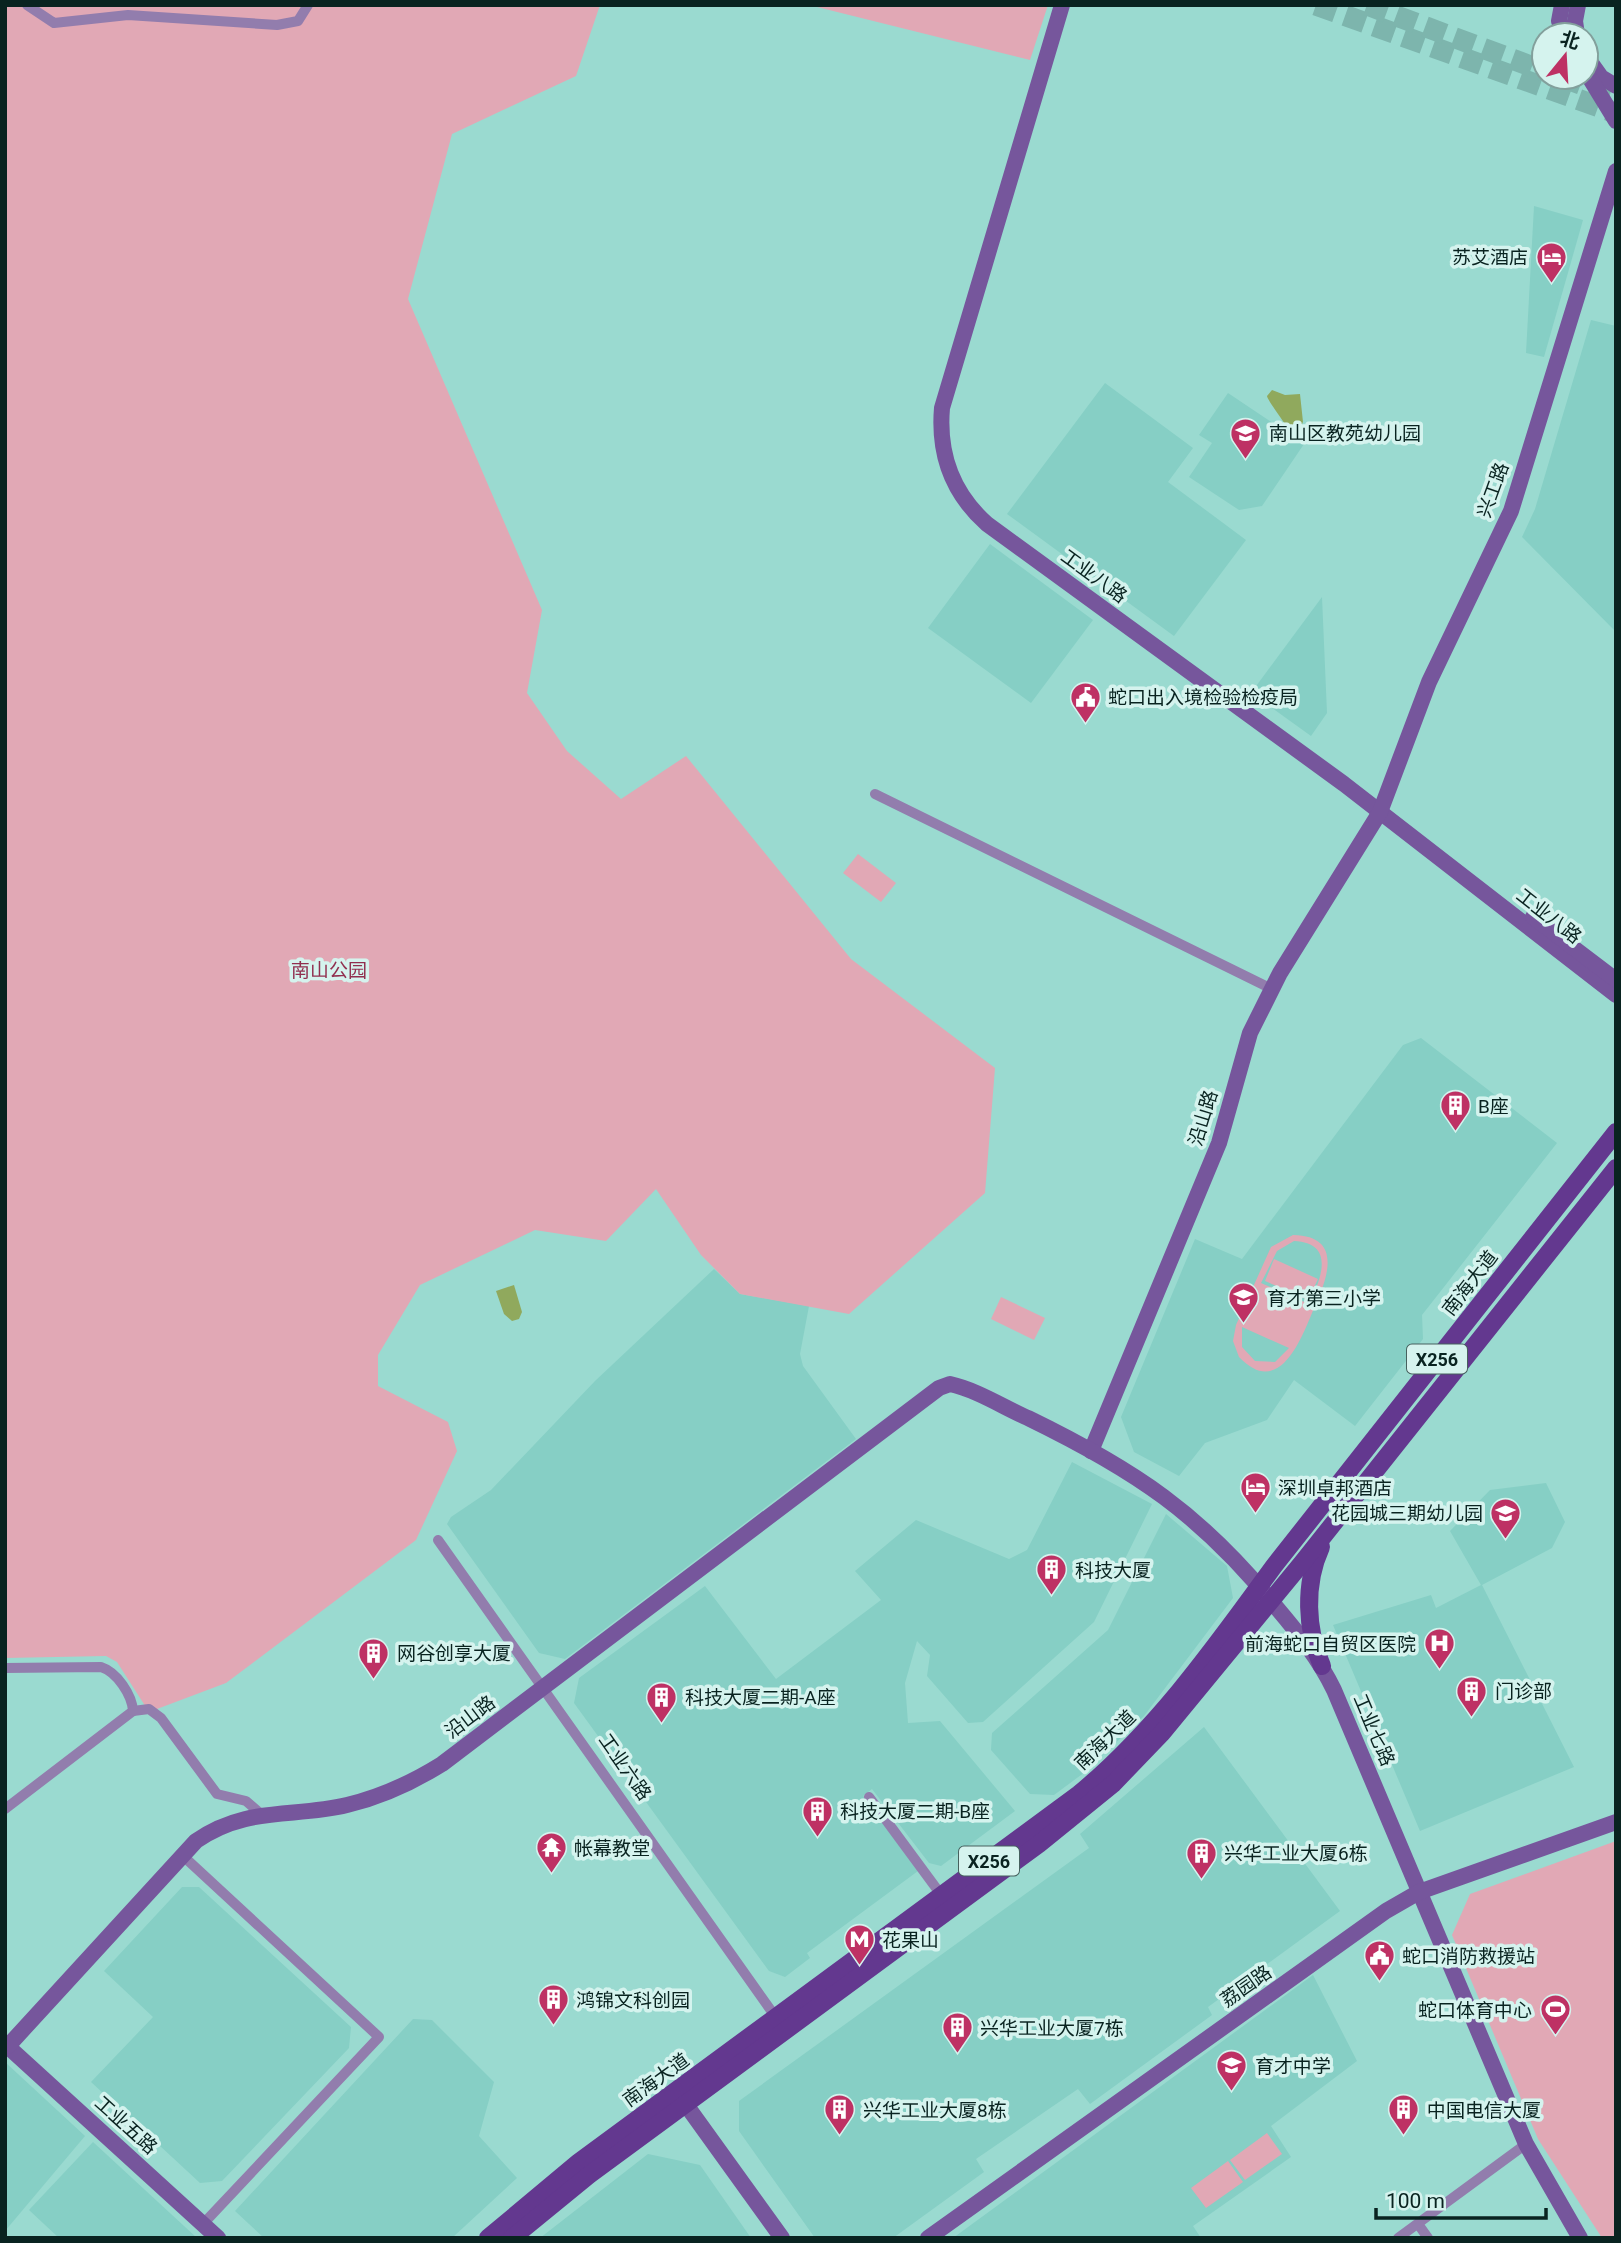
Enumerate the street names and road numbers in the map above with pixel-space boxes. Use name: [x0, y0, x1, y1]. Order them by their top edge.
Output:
street label: 兴工路: [1472, 459, 1514, 521]
street label: 工业八路: [1056, 544, 1132, 608]
street label: 工业八路: [1512, 884, 1586, 948]
street label: 沿山路: [1184, 1087, 1222, 1149]
street label: 南海大道: [1438, 1246, 1502, 1320]
road number: X256: [1407, 1344, 1467, 1374]
street label: 沿山路: [440, 1691, 500, 1743]
street label: 工业七路: [1349, 1691, 1399, 1769]
street label: 南海大道: [1070, 1705, 1140, 1775]
street label: 工业六路: [594, 1729, 656, 1805]
road number: X256: [959, 1846, 1019, 1875]
street label: 荔园路: [1216, 1960, 1276, 2012]
street label: 南海大道: [618, 2048, 694, 2112]
street label: 工业五路: [90, 2091, 162, 2159]

